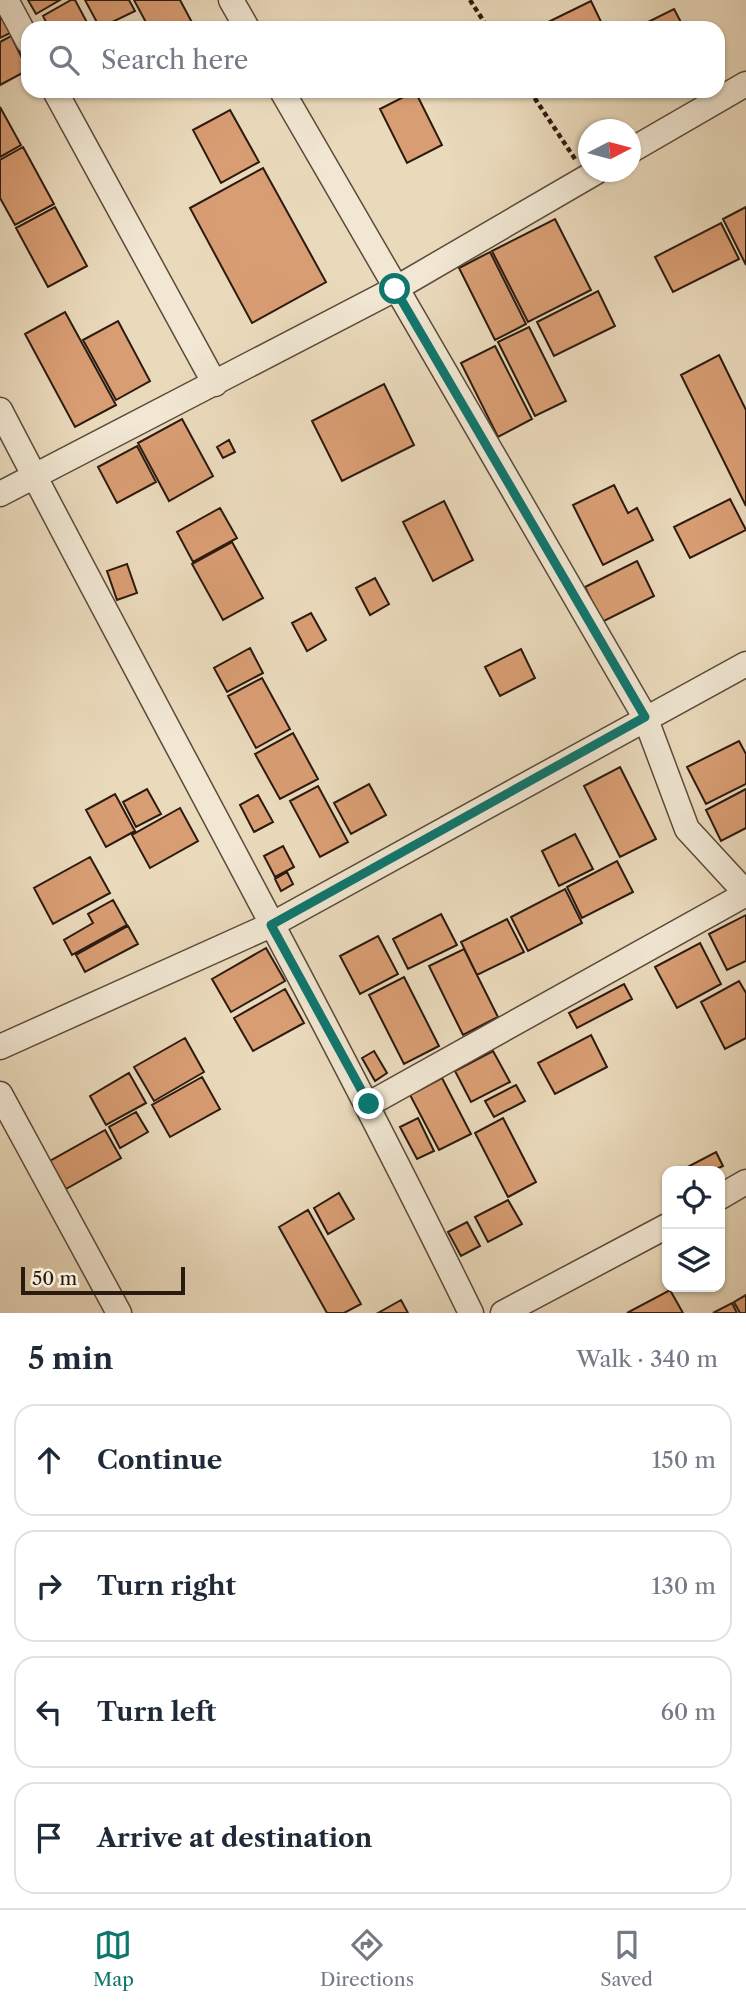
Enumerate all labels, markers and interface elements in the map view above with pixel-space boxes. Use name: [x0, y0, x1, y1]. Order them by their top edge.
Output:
search box: [21, 21, 725, 98]
icon: search: [45, 41, 83, 79]
text: Search here: [101, 44, 248, 76]
north arrow: [578, 119, 641, 182]
route start: [379, 273, 410, 304]
route end: [353, 1088, 384, 1119]
map controls: [662, 1166, 725, 1292]
button: locate: [662, 1166, 725, 1229]
button: layers: [662, 1229, 725, 1292]
scale bar: [21, 1264, 186, 1296]
text: 50 m: [32, 1267, 77, 1290]
text: 5 min: [28, 1340, 113, 1377]
text: Walk · 340 m: [576, 1345, 718, 1373]
icon: ahead: [30, 1441, 68, 1479]
text: Continue: [97, 1444, 222, 1476]
text: 150 m: [652, 1446, 716, 1474]
icon: right: [30, 1567, 68, 1605]
text: Turn right: [97, 1570, 236, 1602]
text: 130 m: [652, 1572, 716, 1600]
icon: left: [30, 1693, 68, 1731]
text: Turn left: [97, 1696, 216, 1728]
text: 60 m: [660, 1698, 716, 1726]
icon: arrive: [30, 1819, 68, 1857]
text: Arrive at destination: [97, 1822, 372, 1854]
tab: Map: [93, 1926, 134, 1991]
tab: Directions: [320, 1926, 414, 1991]
tab: Saved: [600, 1926, 653, 1991]

